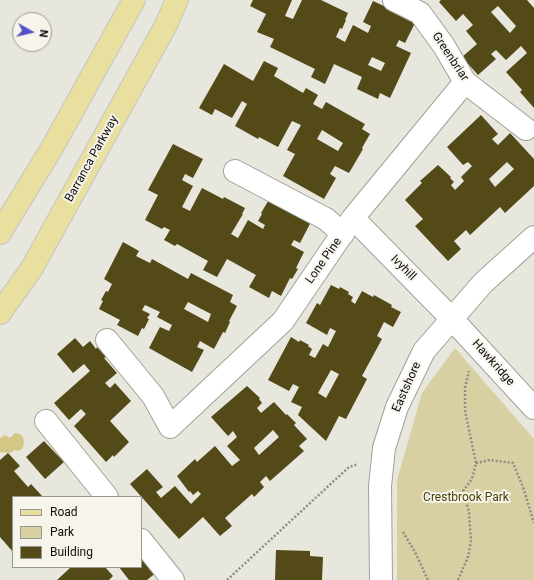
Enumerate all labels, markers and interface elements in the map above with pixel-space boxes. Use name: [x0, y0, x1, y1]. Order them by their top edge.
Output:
north arrow: [12, 12, 52, 52]
text: N: [36, 29, 50, 38]
street label: Greenbriar: [428, 30, 472, 84]
street label: Barranca Parkway: [62, 113, 122, 205]
street label: Lone Pine: [303, 235, 345, 287]
street label: Ivyhill: [387, 252, 419, 284]
street label: Hawkridge: [469, 337, 517, 389]
street label: Eastshore: [390, 360, 424, 414]
park label: Crestbrook Park: [423, 491, 509, 505]
legend: [12, 496, 142, 568]
text: Road: [50, 505, 78, 519]
text: Park: [50, 525, 74, 539]
text: Building: [50, 545, 93, 559]

